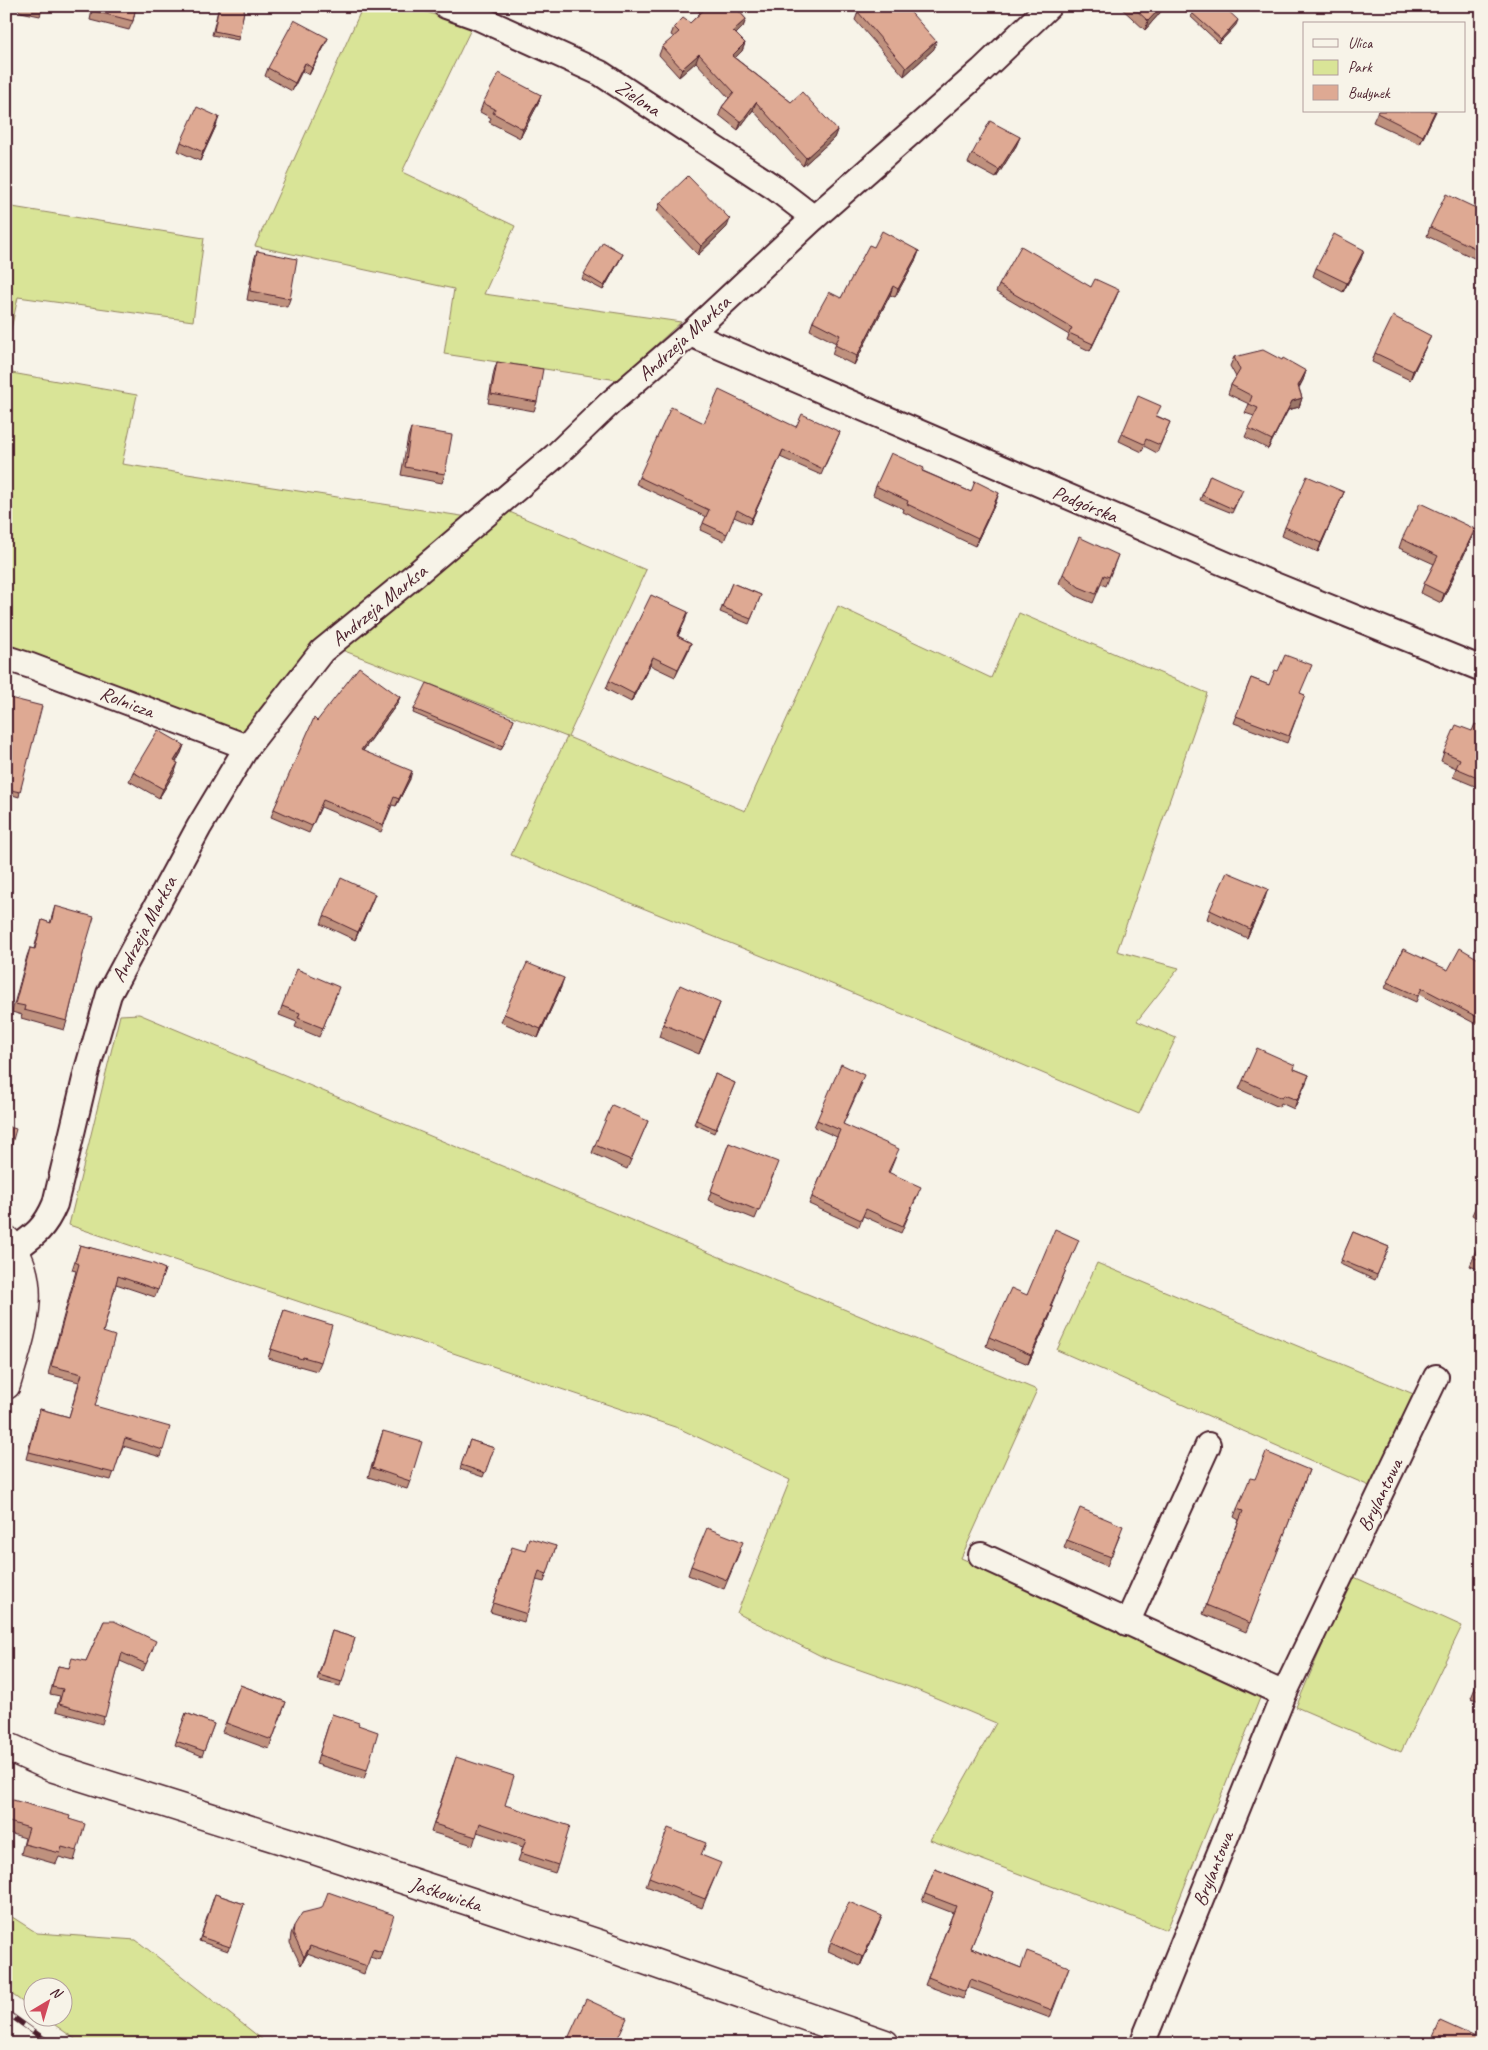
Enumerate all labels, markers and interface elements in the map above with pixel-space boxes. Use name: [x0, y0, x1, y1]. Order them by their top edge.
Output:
legend: [1303, 22, 1466, 112]
text: Ulica: [1348, 34, 1373, 53]
text: Park: [1348, 58, 1373, 77]
street label: Zielona: [611, 74, 666, 122]
text: Budynek: [1348, 84, 1391, 103]
street label: Andrzeja Marksa: [632, 289, 737, 386]
street label: Podgórska: [1049, 480, 1122, 529]
street label: Andrzeja Marksa: [326, 558, 433, 651]
street label: Rolnicza: [97, 680, 159, 724]
street label: Andrzeja Marksa: [106, 871, 183, 986]
street label: Brylantowa: [1352, 1453, 1409, 1535]
street label: Brylantowa: [1187, 1827, 1240, 1910]
street label: Jaśkowicka: [406, 1871, 486, 1918]
north arrow: [22, 1978, 72, 2028]
text: N: [47, 1983, 66, 2003]

